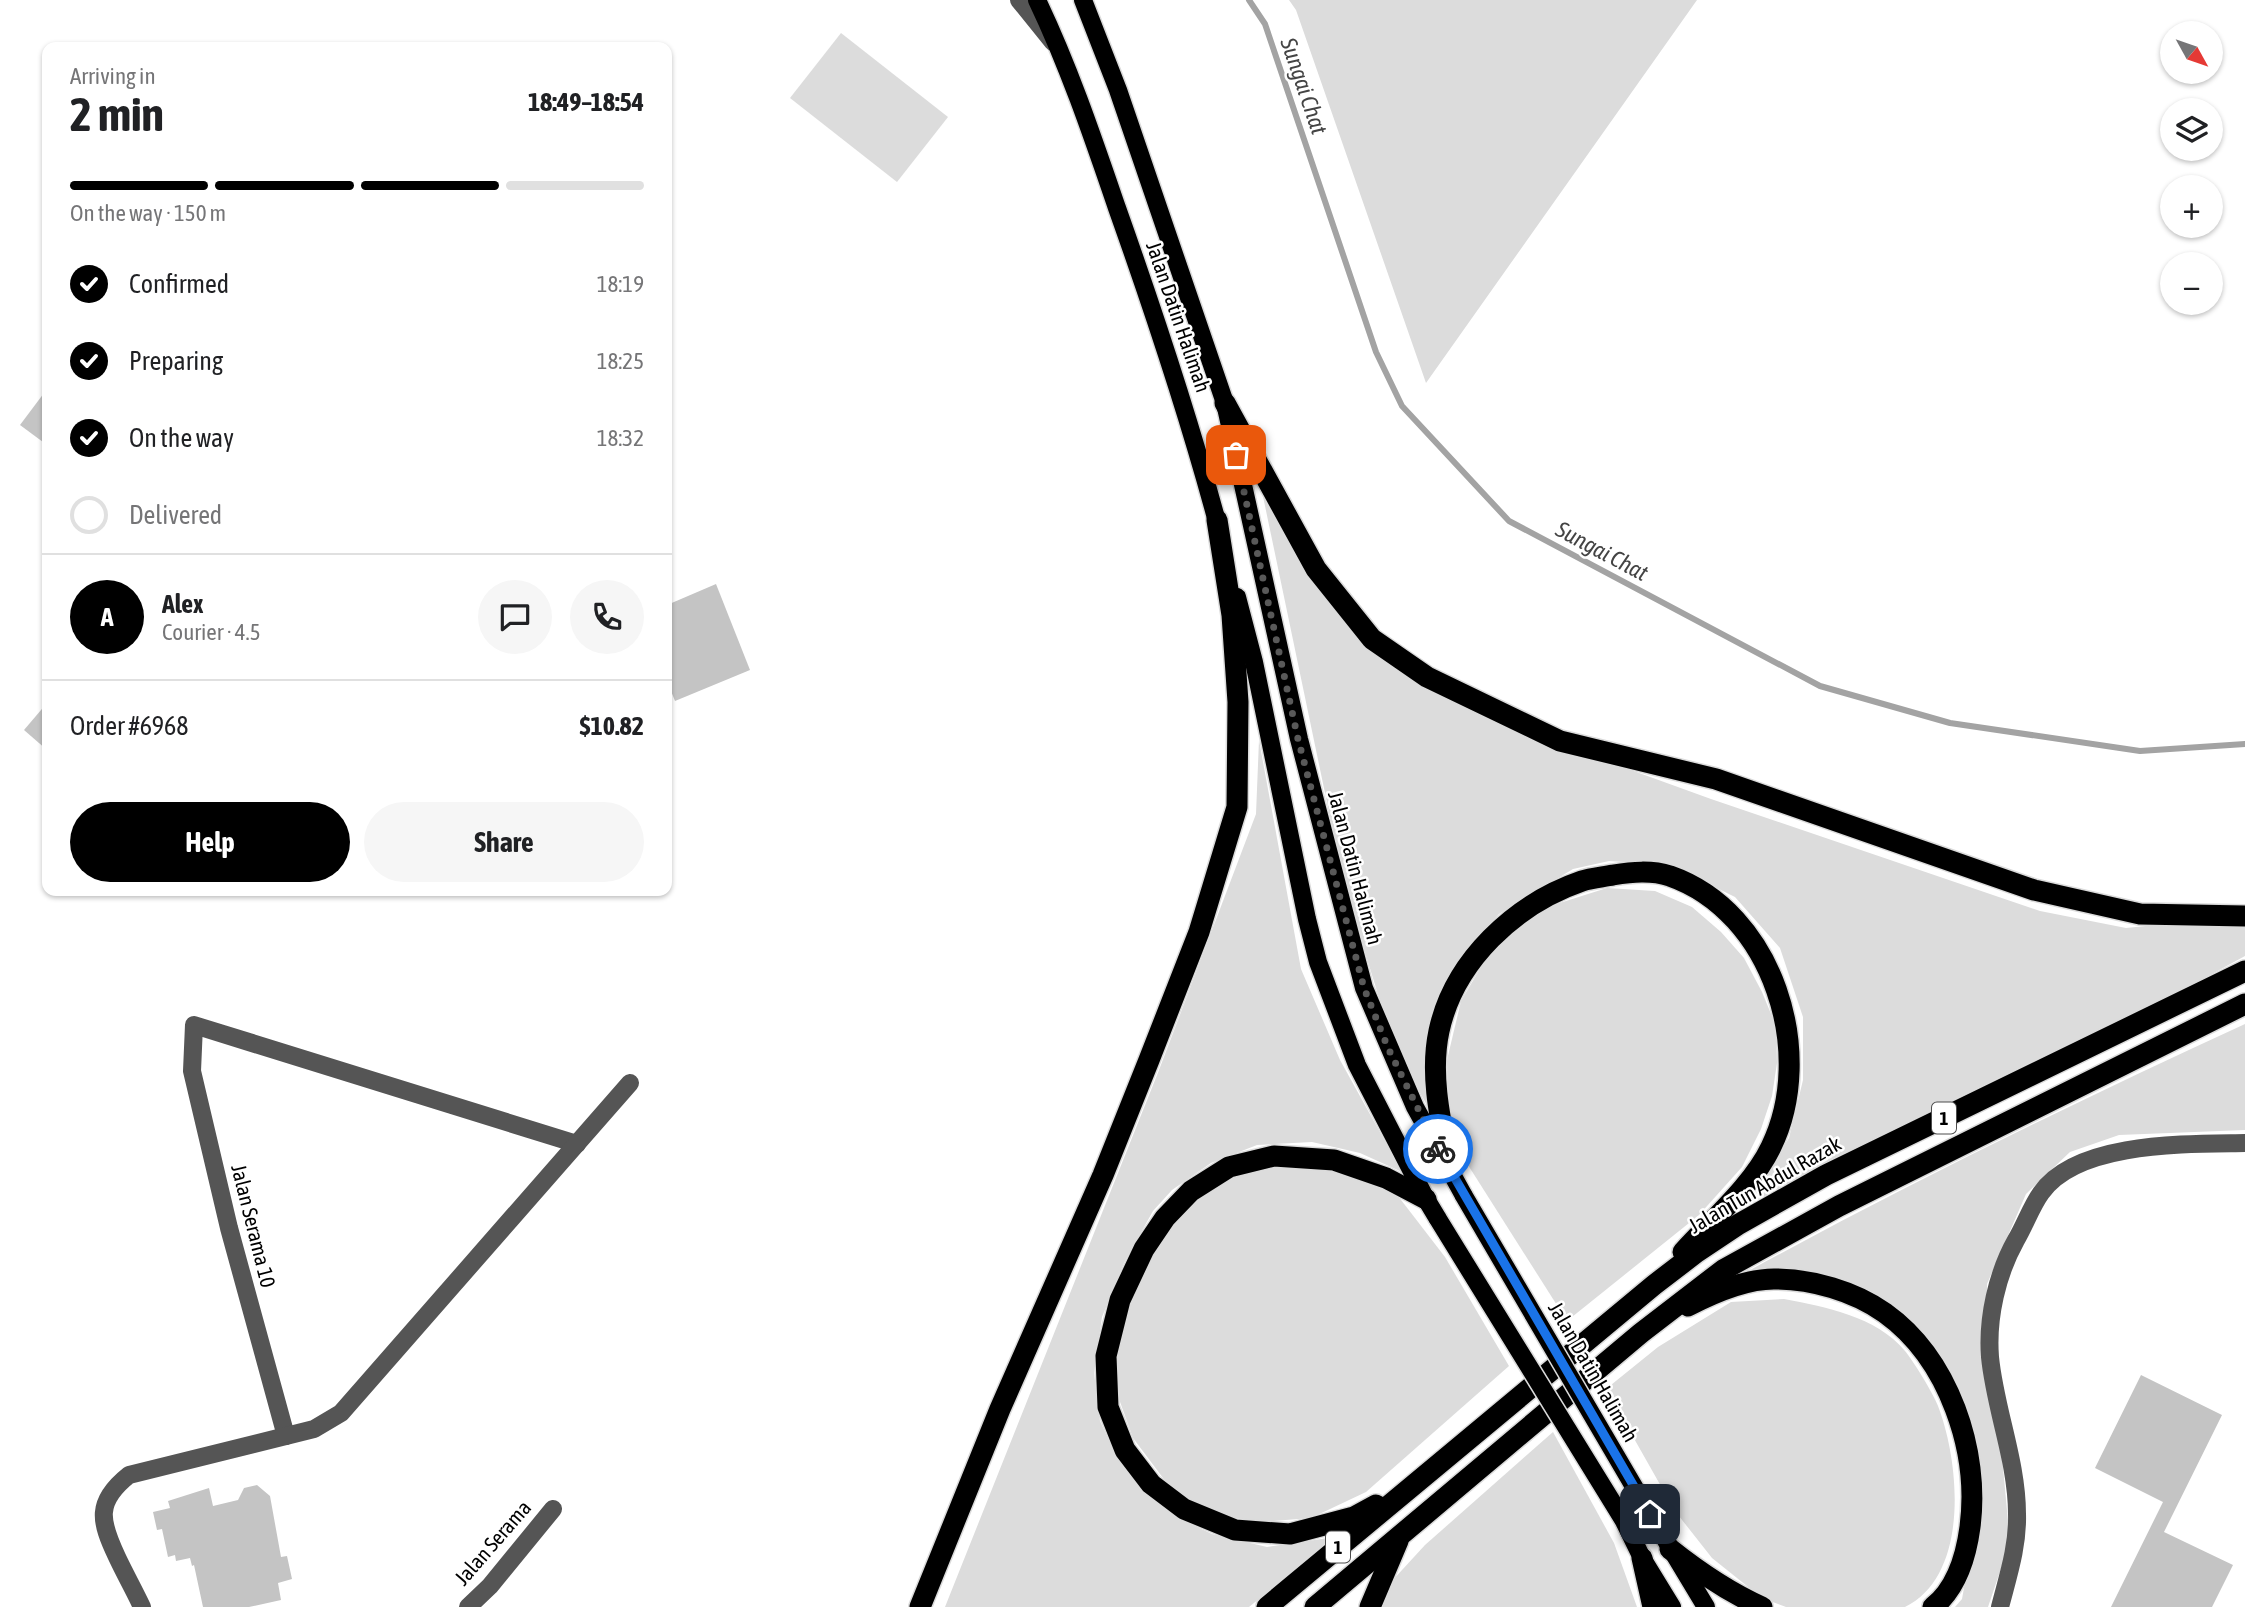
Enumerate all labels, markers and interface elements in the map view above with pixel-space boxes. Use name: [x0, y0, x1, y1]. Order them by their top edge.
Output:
north arrow: [2160, 21, 2222, 84]
map controls: [2160, 21, 2223, 315]
water label: Sungai Chat: [1275, 33, 1333, 138]
text: Arriving in: [70, 63, 156, 89]
text: 18:49–18:54: [528, 87, 644, 117]
text: 2 min: [70, 88, 164, 141]
button: layers: [2160, 98, 2223, 161]
button: +: [2160, 175, 2223, 238]
text: On the way · 150 m: [70, 200, 226, 226]
street label: Jalan Datin Halimah: [1142, 238, 1216, 395]
button: −: [2160, 252, 2223, 315]
icon: check: [70, 265, 108, 303]
text: Confirmed: [129, 269, 229, 299]
text: 18:19: [597, 271, 644, 297]
icon: check: [70, 342, 108, 380]
text: Preparing: [129, 346, 223, 376]
text: 18:25: [597, 348, 644, 374]
icon: check: [70, 419, 108, 457]
text: On the way: [129, 423, 234, 453]
text: 18:32: [597, 425, 644, 451]
pin: [1206, 425, 1266, 485]
icon: bag: [1217, 436, 1255, 474]
text: Delivered: [129, 500, 222, 530]
water label: Sungai Chat: [1551, 516, 1653, 586]
button: chat: [478, 580, 552, 654]
button: phone: [570, 580, 644, 654]
text: Alex: [162, 589, 203, 619]
text: A: [101, 602, 113, 632]
text: Courier · 4.5: [162, 619, 261, 645]
text: Order #6968: [70, 711, 189, 741]
text: $10.82: [580, 711, 644, 741]
street label: Jalan Datin Halimah: [1324, 788, 1388, 947]
button: Help: [70, 802, 350, 882]
button: Share: [364, 802, 644, 882]
road number: 1: [1932, 1102, 1956, 1134]
courier: [1403, 1114, 1473, 1184]
icon: bike: [1419, 1130, 1457, 1168]
street label: Jalan Tun Abdul Razak: [1684, 1131, 1845, 1237]
street label: Jalan Serama 10: [227, 1162, 281, 1290]
street label: Jalan Datin Halimah: [1544, 1297, 1644, 1446]
pin: [1620, 1484, 1680, 1544]
street label: Jalan Serama: [449, 1495, 535, 1589]
icon: home: [1631, 1495, 1669, 1533]
road number: 1: [1326, 1532, 1350, 1562]

